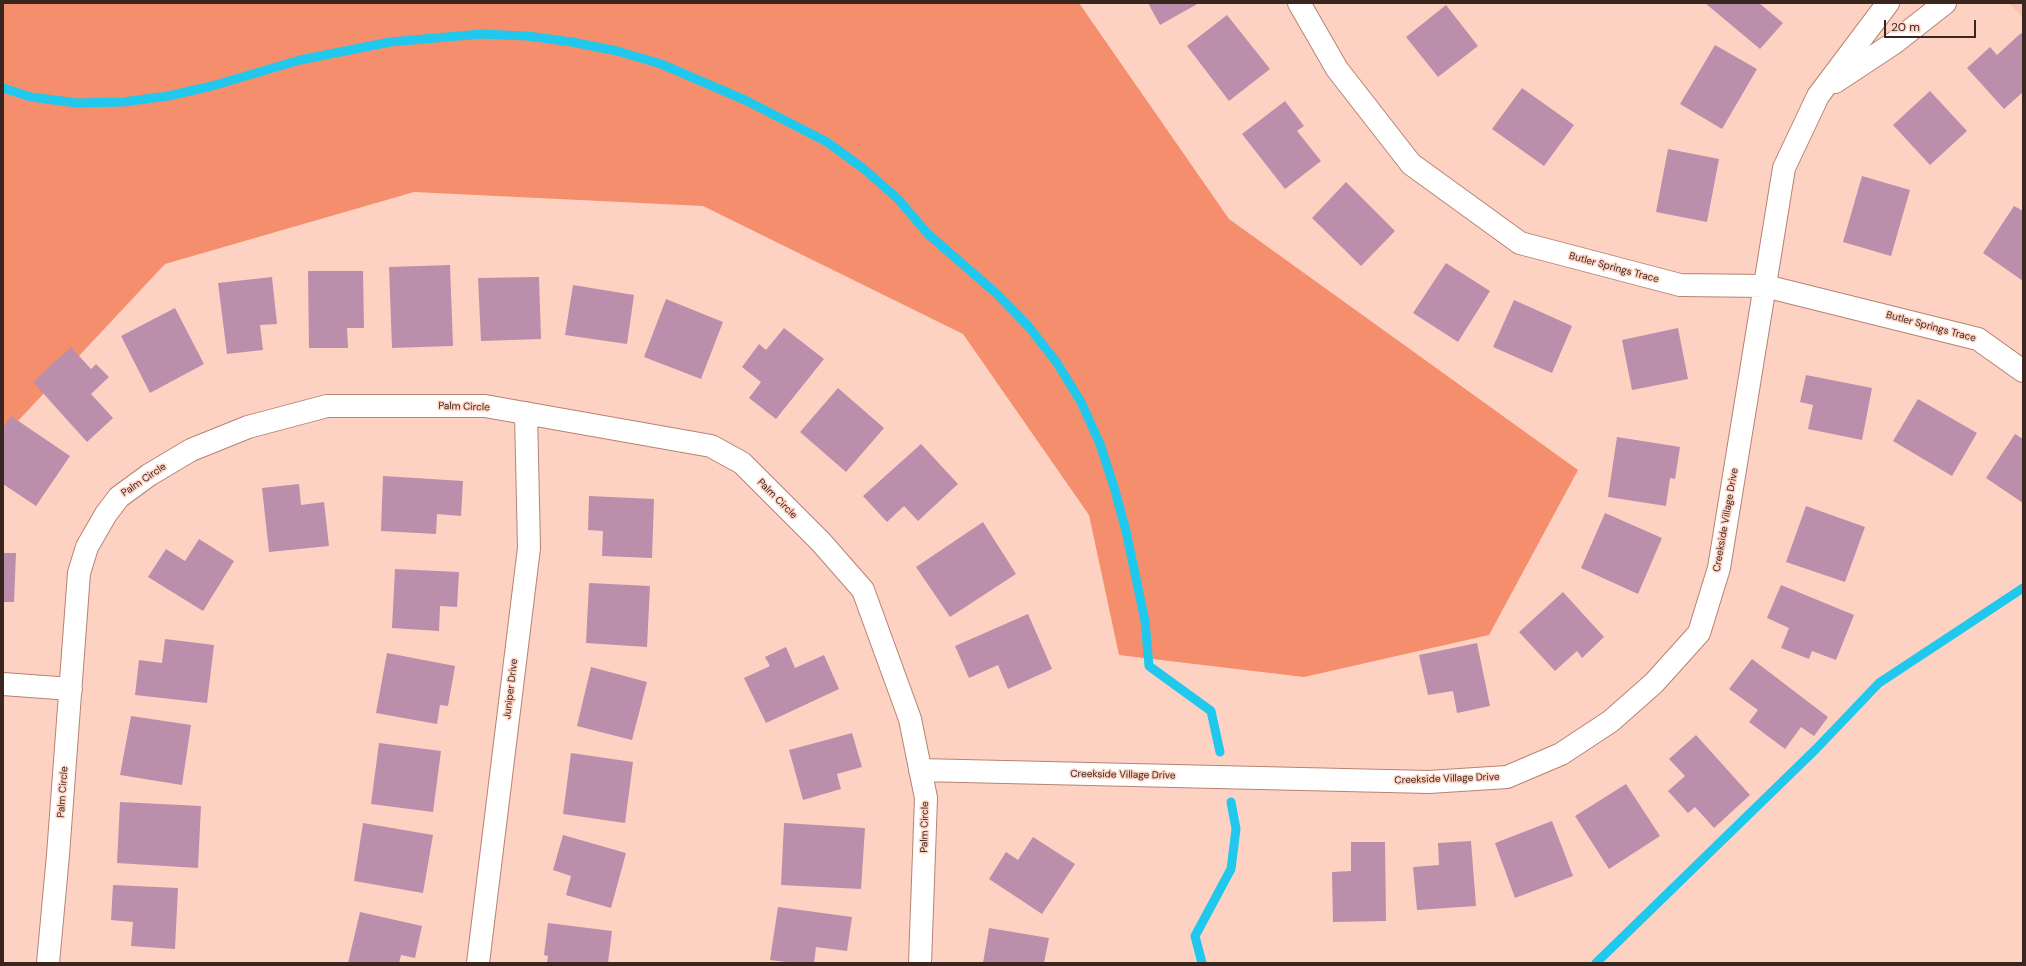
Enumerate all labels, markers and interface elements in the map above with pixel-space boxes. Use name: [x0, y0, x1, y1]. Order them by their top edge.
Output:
scale bar: [1886, 12, 1978, 38]
text: 20 m: [1891, 19, 1920, 35]
street label: Butler Springs Trace: [1568, 250, 1660, 286]
street label: Butler Springs Trace: [1885, 309, 1977, 345]
street label: Palm Circle: [438, 400, 490, 414]
street label: Palm Circle: [119, 461, 169, 499]
street label: Creekside Village Drive: [1711, 467, 1741, 573]
street label: Palm Circle: [755, 477, 799, 521]
street label: Juniper Drive: [501, 658, 521, 720]
street label: Palm Circle: [55, 766, 71, 818]
street label: Creekside Village Drive: [1070, 768, 1176, 782]
street label: Creekside Village Drive: [1394, 771, 1500, 787]
street label: Palm Circle: [919, 801, 931, 853]

